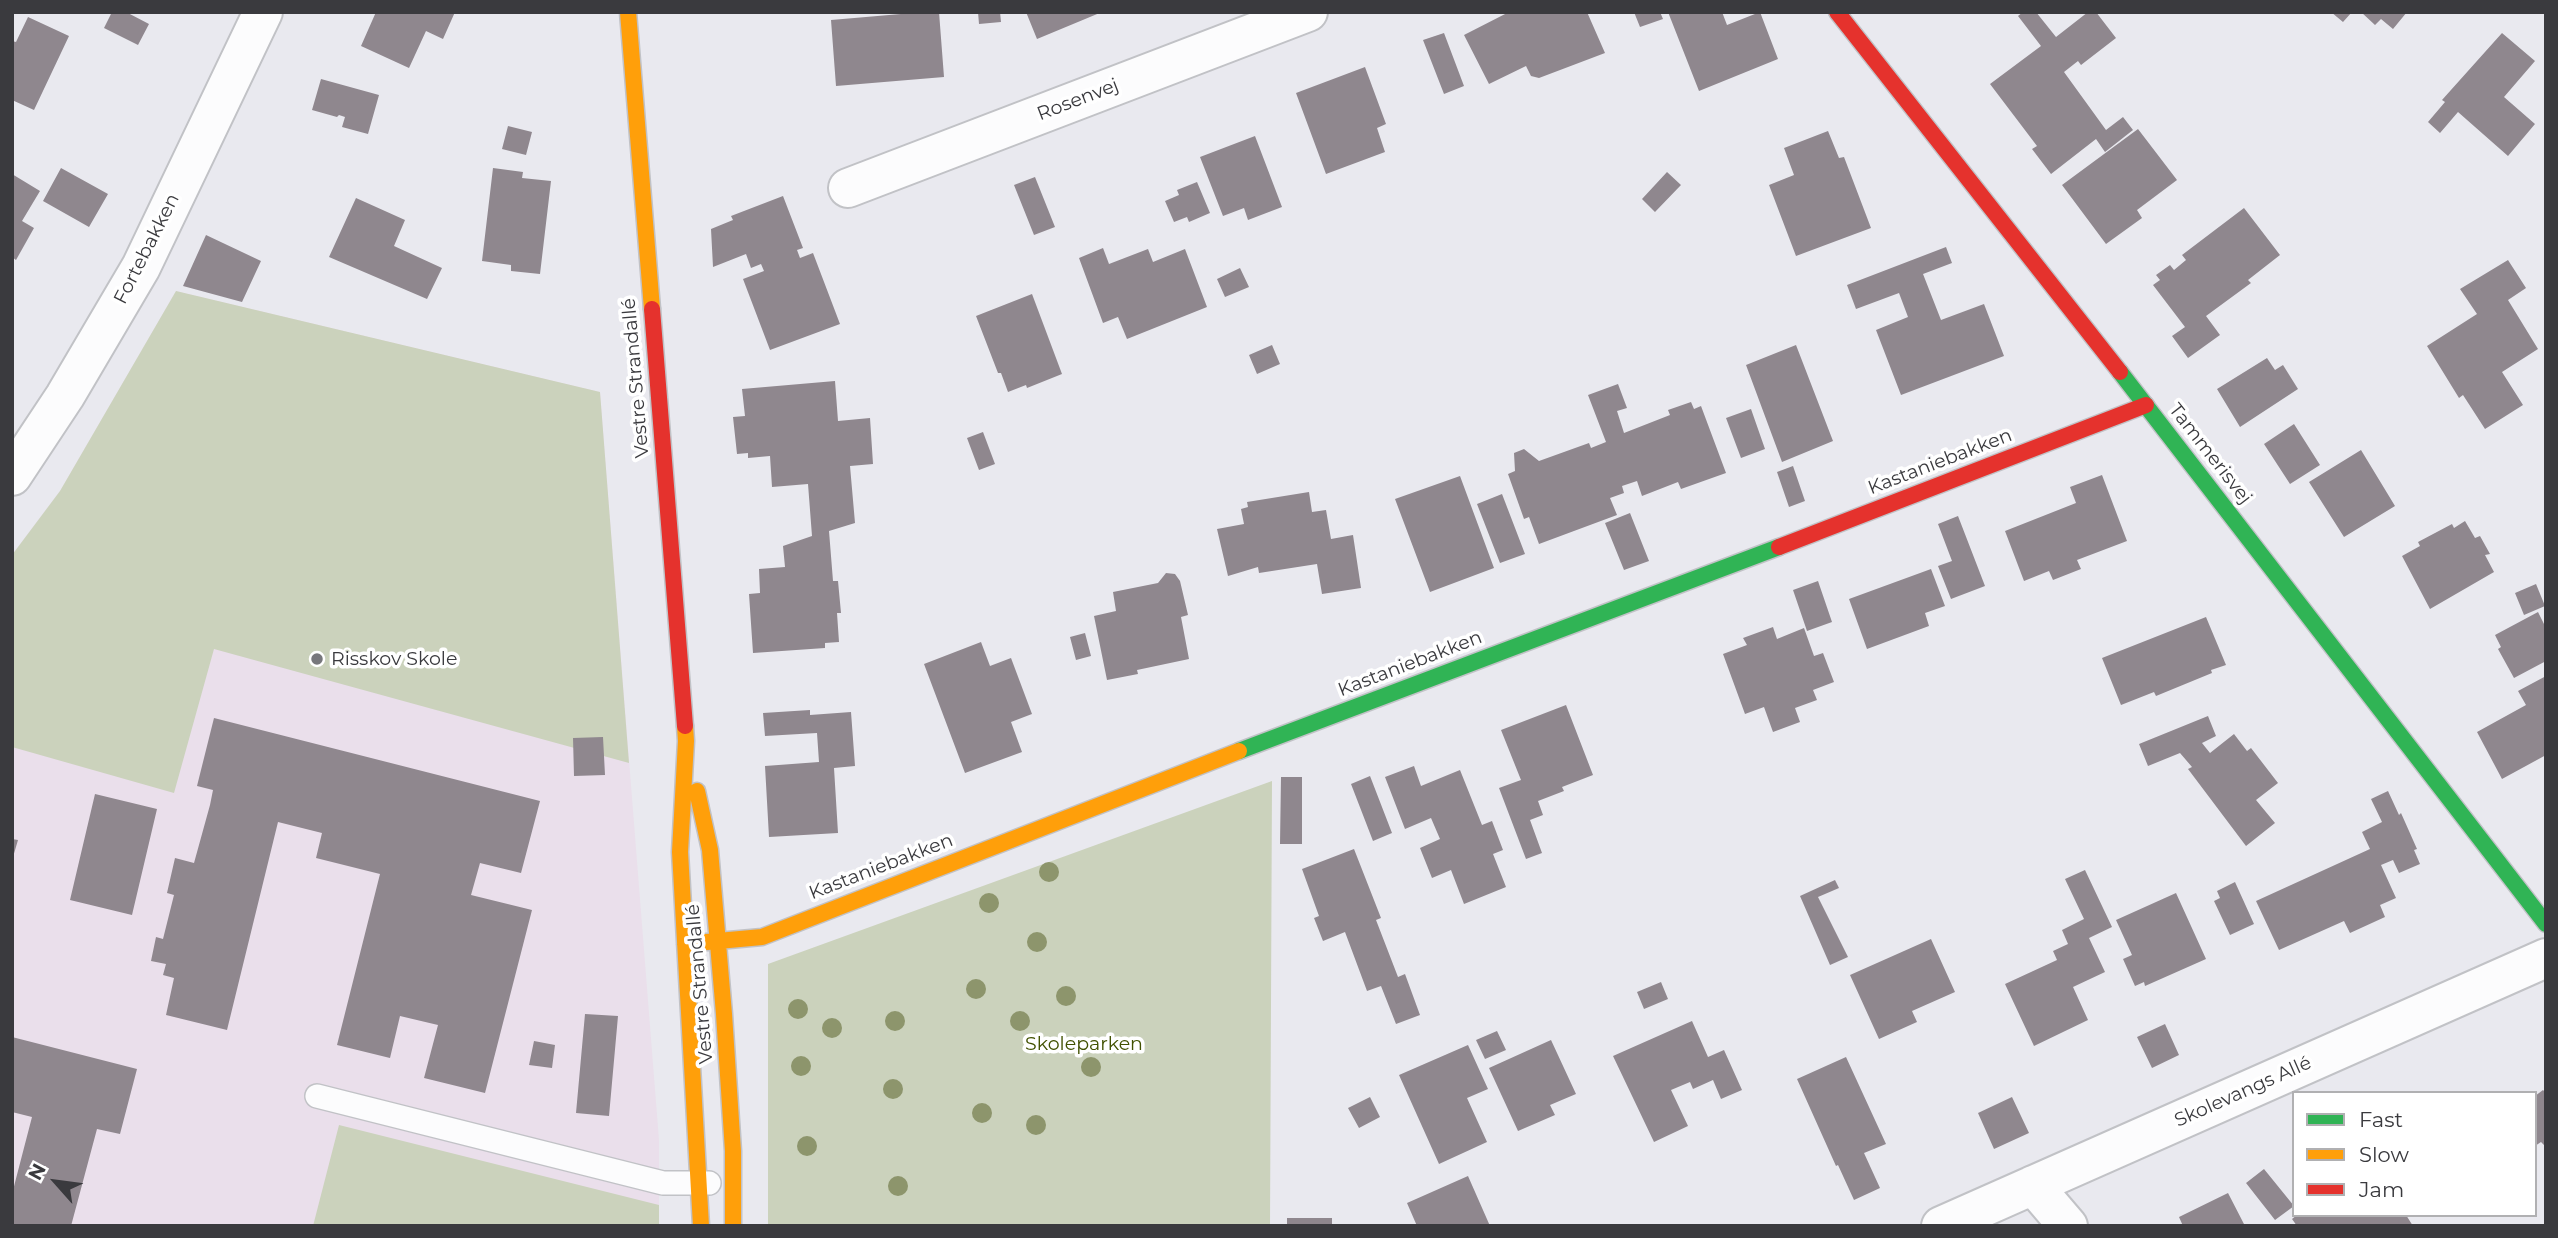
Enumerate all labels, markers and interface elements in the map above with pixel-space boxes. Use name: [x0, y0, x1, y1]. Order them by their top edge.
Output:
street label: Rosenvej: [1034, 74, 1122, 126]
street label: Fortebakken: [109, 190, 185, 308]
street label: Vestre Strandallé: [618, 297, 654, 459]
street label: Tammerisvej: [2164, 399, 2256, 509]
street label: Kastaniebakken: [1865, 424, 2015, 500]
street label: Kastaniebakken: [1335, 626, 1485, 702]
place label: Risskov Skole: [331, 648, 457, 670]
marker: Risskov Skole: [309, 651, 325, 667]
street label: Kastaniebakken: [806, 829, 956, 905]
street label: Vestre Strandallé: [682, 903, 718, 1065]
park label: Skoleparken: [1025, 1033, 1143, 1055]
street label: Skolevangs Allé: [2171, 1052, 2315, 1132]
legend: [2292, 1091, 2537, 1217]
text: Fast: [2359, 1107, 2403, 1132]
text: Slow: [2359, 1142, 2409, 1167]
north arrow: [21, 1147, 91, 1217]
text: N: [23, 1160, 51, 1184]
text: Jam: [2359, 1177, 2404, 1202]

